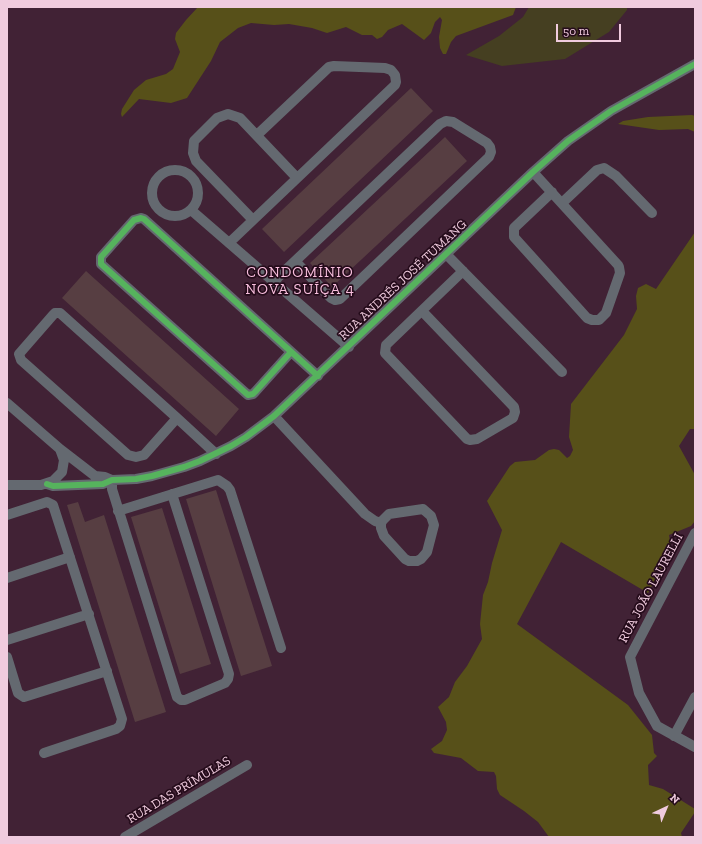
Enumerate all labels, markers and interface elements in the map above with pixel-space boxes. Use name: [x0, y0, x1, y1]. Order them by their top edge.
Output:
scale bar: [558, 16, 623, 42]
text: 50 m: [563, 24, 589, 38]
street label: RUA ANDRÉS JOSÉ TUMANG: [336, 217, 470, 343]
district label: CONDOMÍNIO NOVA SUÍÇA 4: [245, 264, 355, 299]
street label: RUA JOÃO LAURELLI: [616, 531, 686, 645]
street label: RUA DAS PRÍMULAS: [124, 753, 234, 827]
north arrow: [646, 788, 686, 828]
text: N: [667, 791, 682, 807]

